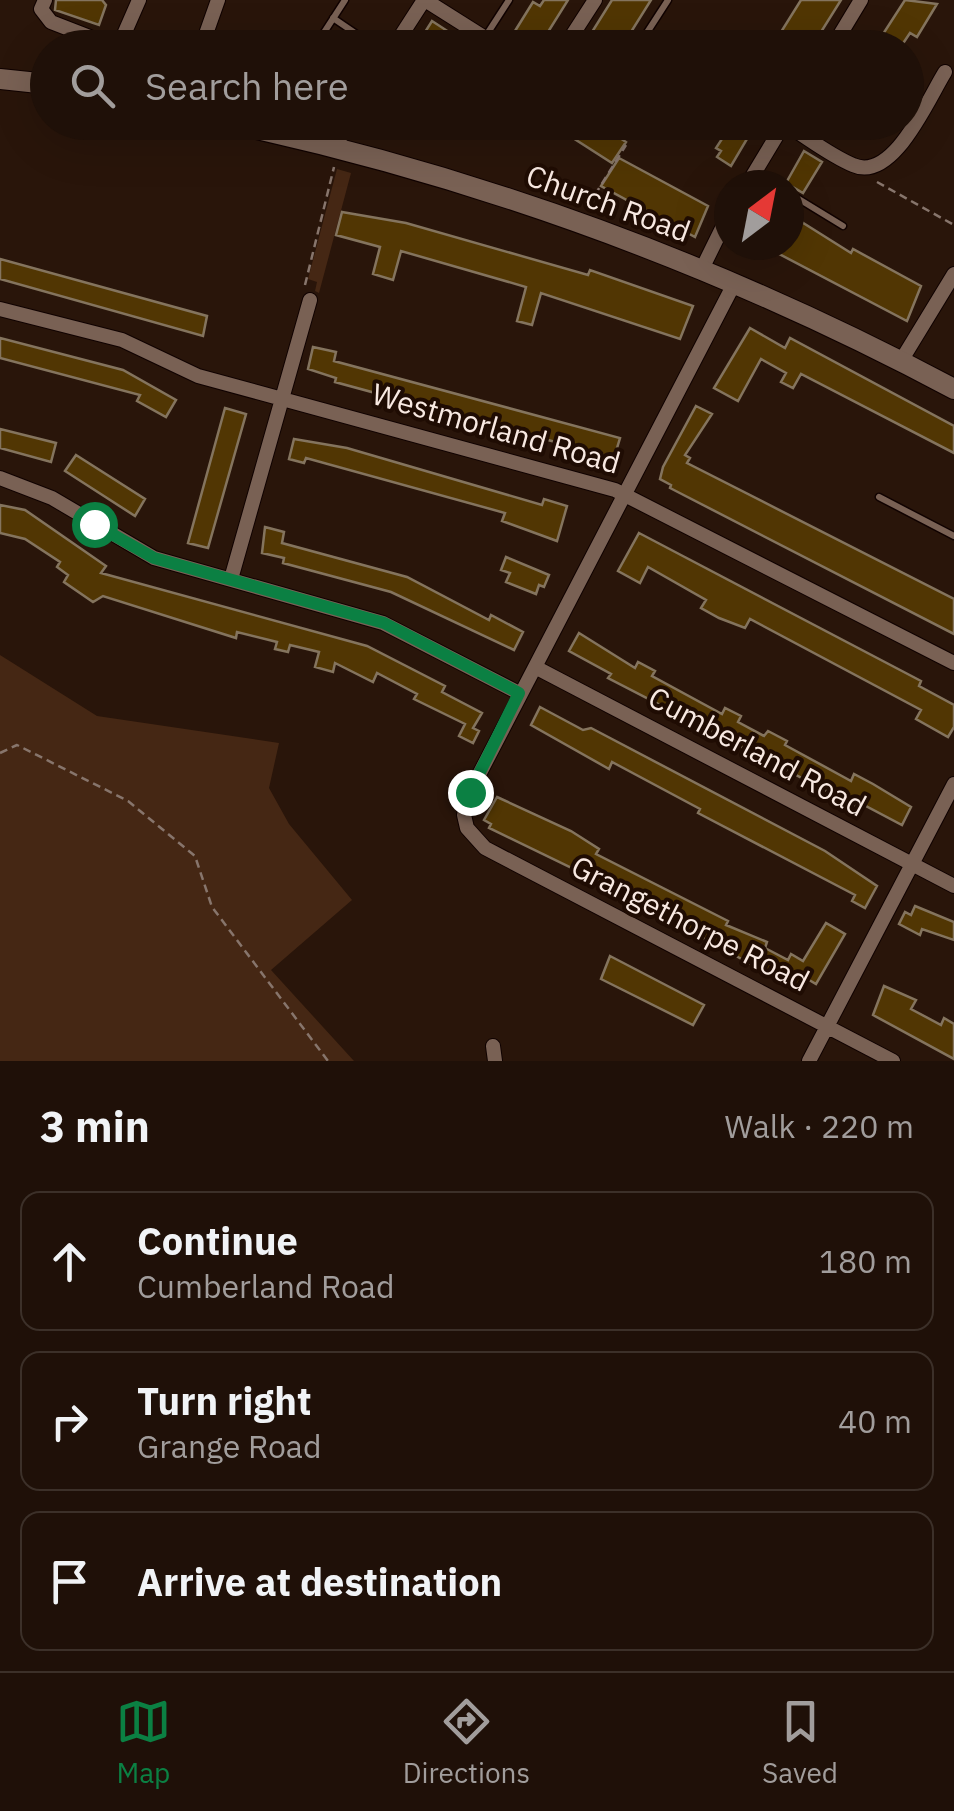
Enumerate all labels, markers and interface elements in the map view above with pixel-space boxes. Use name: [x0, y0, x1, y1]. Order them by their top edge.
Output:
search box: [30, 30, 924, 140]
icon: search: [65, 58, 120, 113]
text: Search here: [145, 61, 349, 110]
street label: Church Road: [521, 155, 696, 250]
north arrow: [714, 170, 804, 260]
street label: Westmorland Road: [368, 373, 625, 482]
route start: [72, 502, 118, 548]
street label: Cumberland Road: [642, 677, 873, 825]
route end: [448, 770, 494, 816]
street label: Grangethorpe Road: [565, 846, 816, 1000]
text: 3 min: [40, 1099, 150, 1154]
text: Walk · 220 m: [725, 1105, 914, 1147]
text: Continue: [137, 1216, 298, 1265]
icon: ahead: [42, 1234, 97, 1289]
text: 180 m: [819, 1240, 912, 1282]
text: Cumberland Road: [137, 1265, 395, 1307]
text: Turn right: [137, 1376, 312, 1425]
icon: right: [42, 1394, 97, 1449]
text: 40 m: [838, 1400, 912, 1442]
text: Grange Road: [137, 1425, 322, 1467]
icon: arrive: [42, 1554, 97, 1609]
text: Arrive at destination: [137, 1557, 502, 1606]
tab: Map: [116, 1694, 171, 1791]
tab: Directions: [403, 1694, 530, 1791]
tab: Saved: [762, 1694, 838, 1791]

